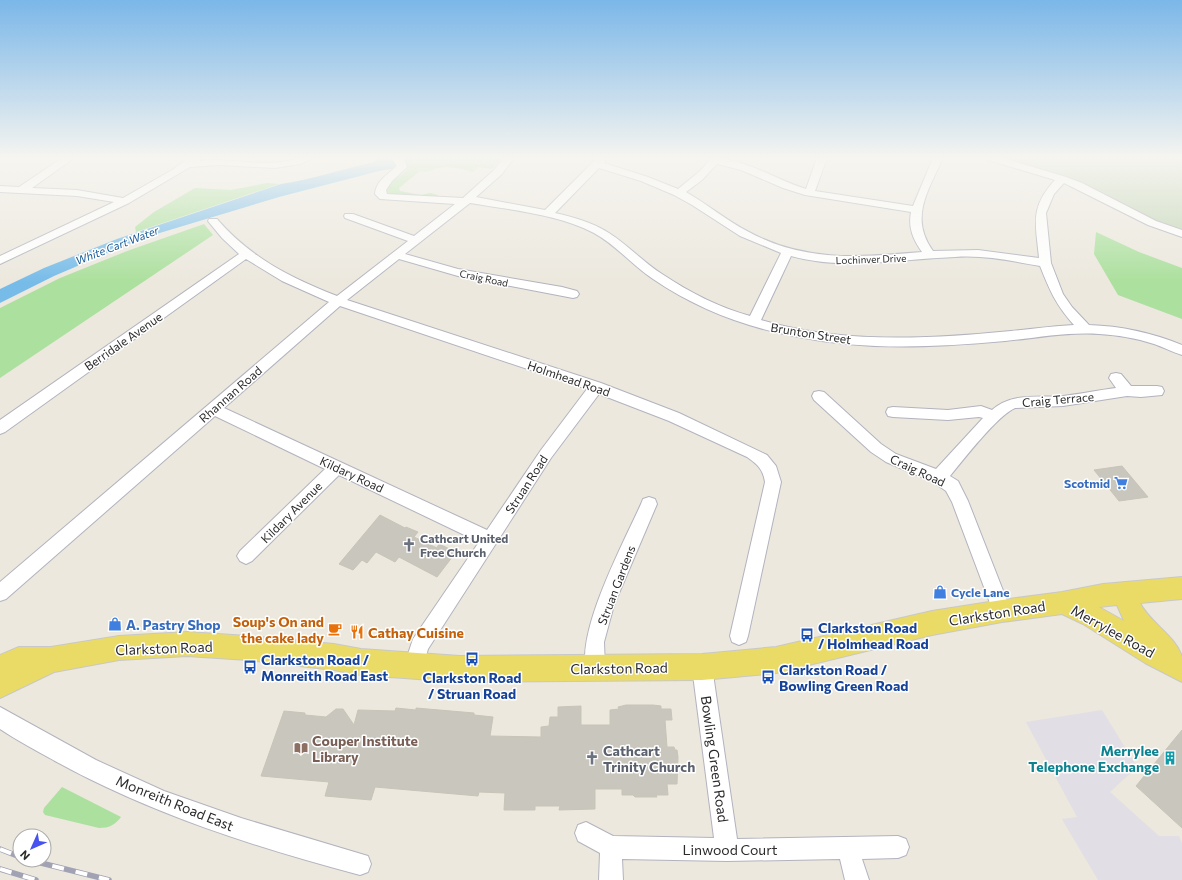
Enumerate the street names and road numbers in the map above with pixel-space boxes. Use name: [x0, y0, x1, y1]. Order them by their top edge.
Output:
street label: Lochinver Drive: [835, 252, 907, 266]
street label: Craig Road: [459, 267, 510, 289]
street label: Berridale Avenue: [81, 309, 165, 373]
street label: Brunton Street: [770, 320, 852, 346]
street label: Holmhead Road: [526, 357, 612, 399]
street label: Rhannan Road: [196, 363, 264, 425]
street label: Craig Terrace: [1021, 389, 1095, 409]
street label: Craig Road: [888, 451, 948, 489]
street label: Struan Road: [502, 452, 550, 516]
street label: Kildary Road: [318, 453, 386, 495]
street label: Kildary Avenue: [258, 479, 324, 545]
street label: Struan Gardens: [594, 543, 638, 627]
street label: Clarkston Road: [948, 597, 1046, 629]
street label: Merrylee Road: [1068, 601, 1158, 661]
street label: Clarkston Road: [115, 638, 213, 658]
street label: Clarkston Road: [570, 659, 668, 677]
street label: Bowling Green Road: [698, 695, 732, 823]
street label: Monreith Road East: [114, 772, 237, 835]
street label: Linwood Court: [682, 841, 778, 858]

